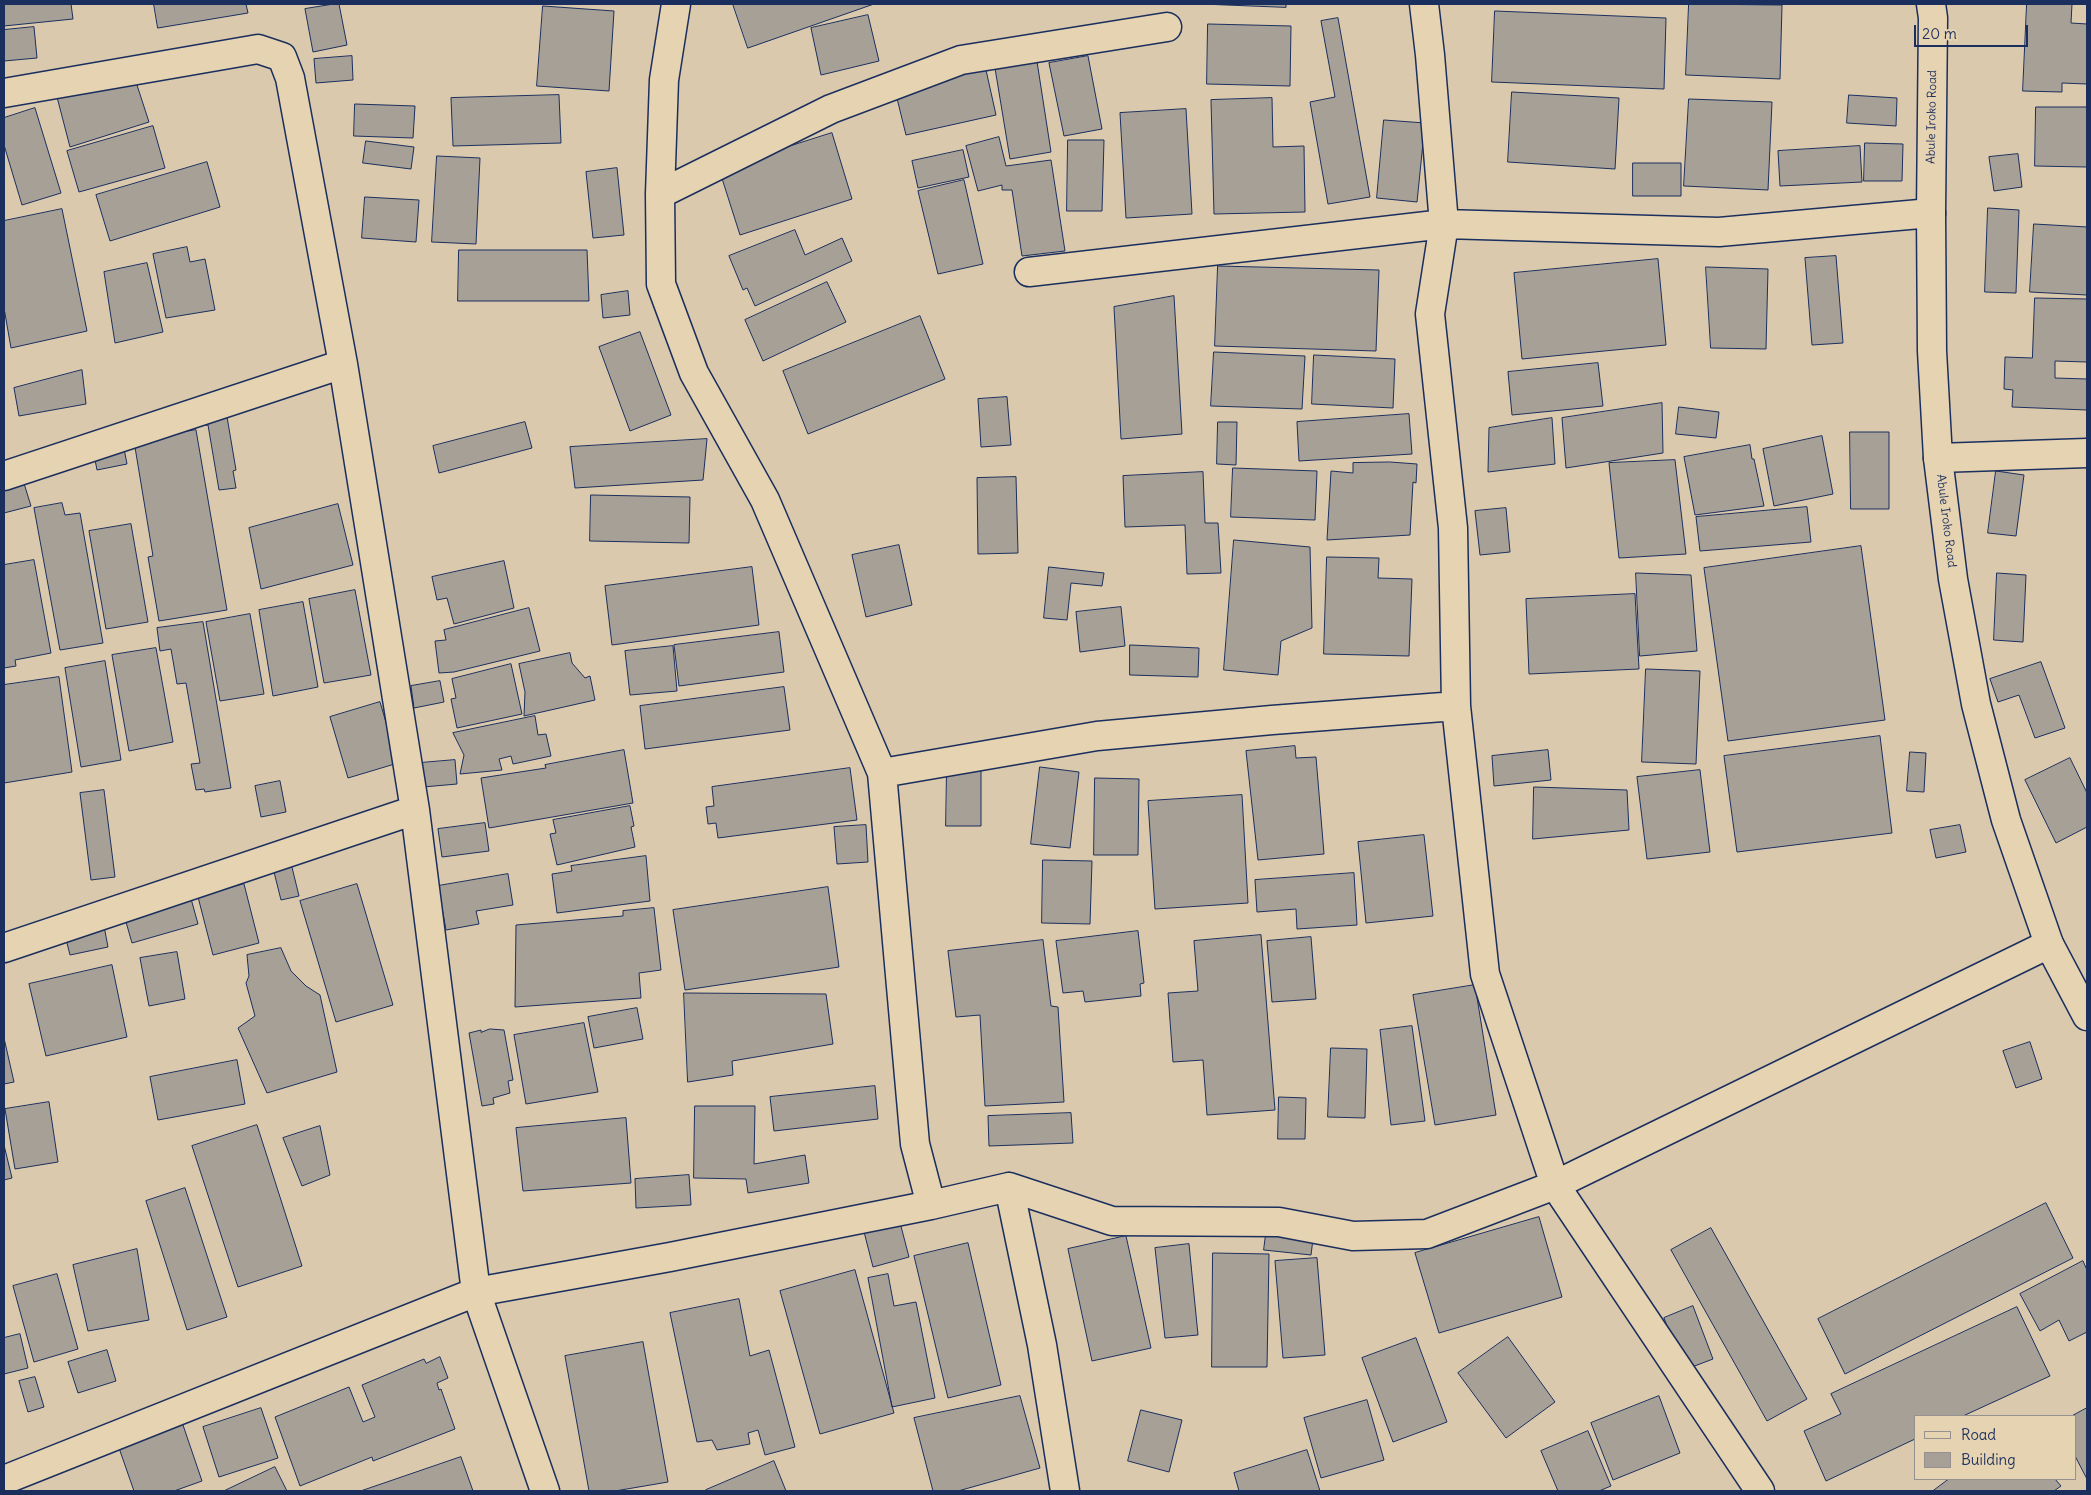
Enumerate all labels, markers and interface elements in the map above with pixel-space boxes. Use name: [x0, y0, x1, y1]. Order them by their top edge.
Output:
scale bar: [1916, 15, 2030, 47]
text: 20 m: [1922, 24, 1957, 43]
street label: Abule Iroko Road: [1924, 70, 1940, 164]
street label: Abule Iroko Road: [1933, 474, 1959, 568]
legend: [1914, 1415, 2076, 1480]
text: Road: [1961, 1425, 1996, 1444]
text: Building: [1961, 1450, 2016, 1469]

